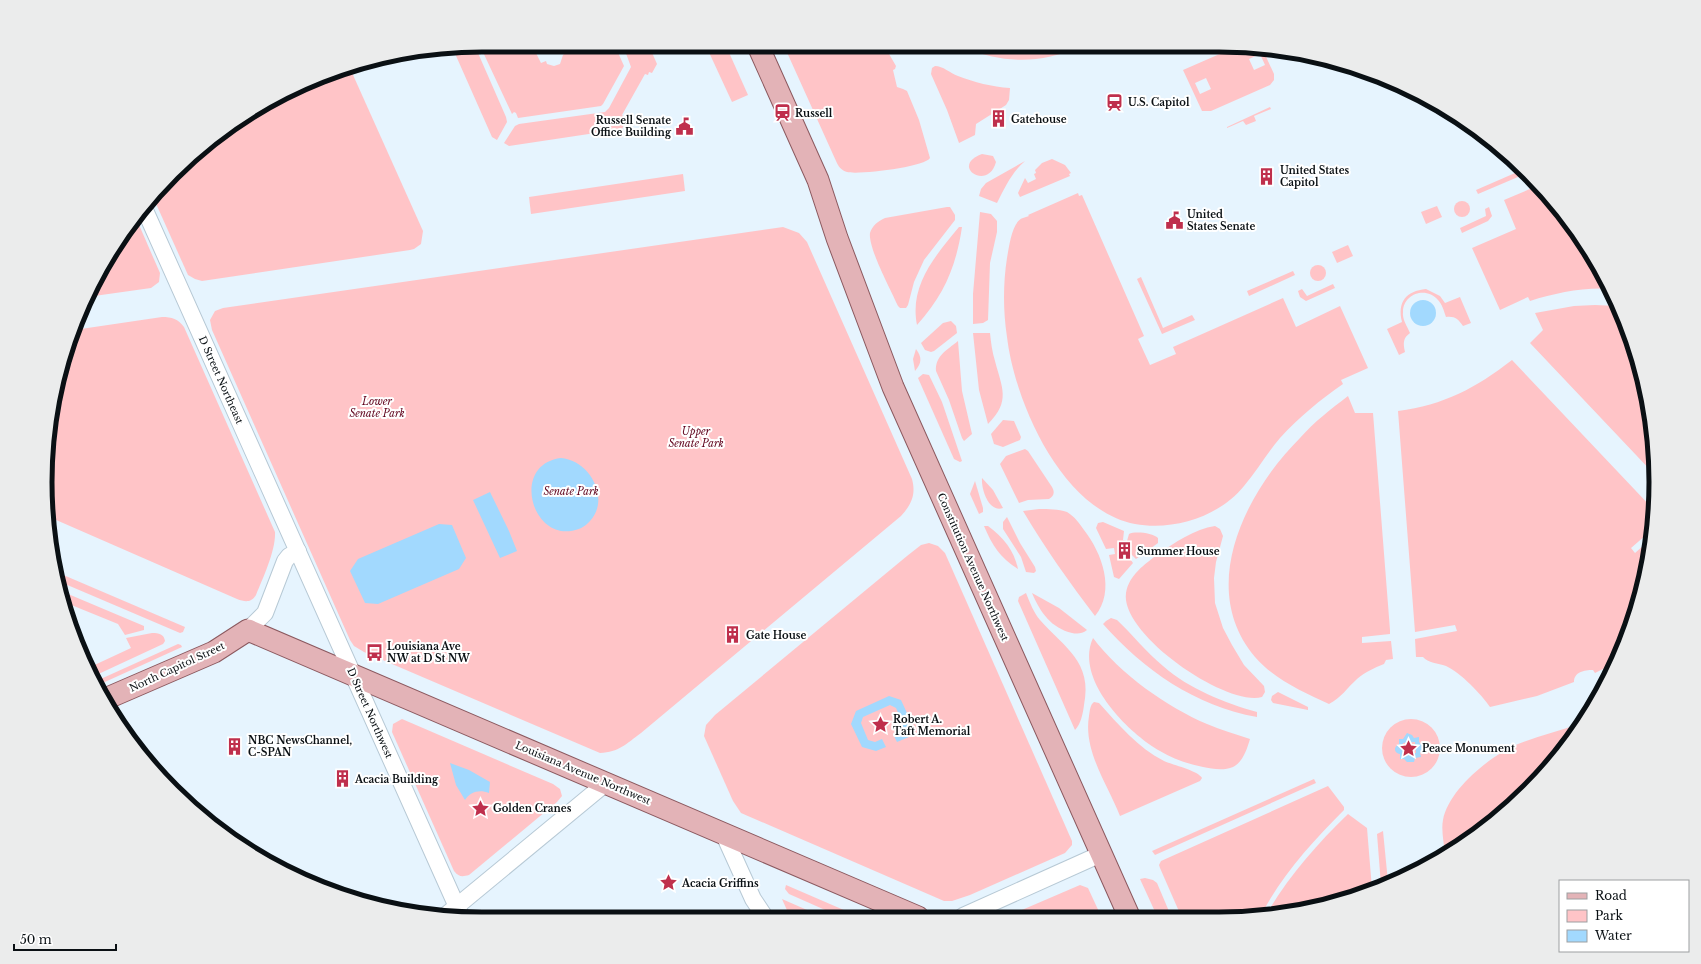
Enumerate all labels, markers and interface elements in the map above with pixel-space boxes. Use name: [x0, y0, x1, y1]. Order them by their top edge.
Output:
station icon: U.S. Capitol: [1105, 92, 1125, 112]
place label: U.S. Capitol: [1128, 96, 1190, 109]
station icon: Russell: [772, 103, 792, 123]
place label: Russell: [795, 107, 833, 120]
building icon: Gatehouse: [988, 109, 1008, 129]
place label: Gatehouse: [1011, 113, 1067, 126]
place label: Russell Senate Office Building: [591, 114, 672, 139]
public building icon: Russell Senate Office Building: [674, 116, 694, 136]
place label: United States Capitol: [1280, 164, 1349, 189]
building icon: United States Capitol: [1257, 166, 1277, 186]
place label: United States Senate: [1187, 208, 1255, 233]
public building icon: United States Senate: [1164, 210, 1184, 230]
street label: D Street Northeast: [196, 334, 246, 426]
park label: Lower Senate Park: [349, 395, 405, 420]
park label: Upper Senate Park: [668, 425, 724, 450]
park label: Senate Park: [543, 485, 599, 498]
street label: Constitution Avenue Northwest: [934, 491, 1012, 643]
building icon: Summer House: [1114, 541, 1134, 561]
place label: Summer House: [1137, 545, 1220, 558]
building icon: Gate House: [723, 625, 743, 645]
place label: Gate House: [746, 629, 806, 642]
street label: North Capitol Street: [127, 639, 227, 695]
place label: Louisiana Ave NW at D St NW: [387, 640, 470, 665]
bus stop icon: Louisiana Ave NW at D St NW: [364, 642, 384, 662]
street label: D Street Northwest: [344, 666, 396, 760]
place label: Robert A. Taft Memorial: [893, 713, 971, 738]
place icon: Robert A. Taft Memorial: [870, 715, 890, 735]
place label: NBC NewsChannel, C-SPAN: [248, 734, 353, 759]
building icon: NBC NewsChannel, C-SPAN: [225, 736, 245, 756]
street label: Louisiana Avenue Northwest: [513, 738, 653, 808]
place icon: Peace Monument: [1399, 738, 1419, 758]
place label: Peace Monument: [1422, 742, 1515, 755]
building icon: Acacia Building: [332, 769, 352, 789]
place label: Acacia Building: [354, 773, 439, 786]
place icon: Golden Cranes: [470, 798, 490, 818]
place label: Golden Cranes: [493, 802, 572, 815]
place icon: Acacia Griffins: [659, 873, 679, 893]
place label: Acacia Griffins: [681, 877, 759, 890]
legend: [1559, 880, 1689, 952]
text: Road: [1595, 888, 1627, 903]
text: Park: [1595, 908, 1623, 923]
scale bar: [14, 926, 116, 952]
text: Water: [1594, 928, 1632, 943]
text: 50 m: [20, 932, 52, 947]

